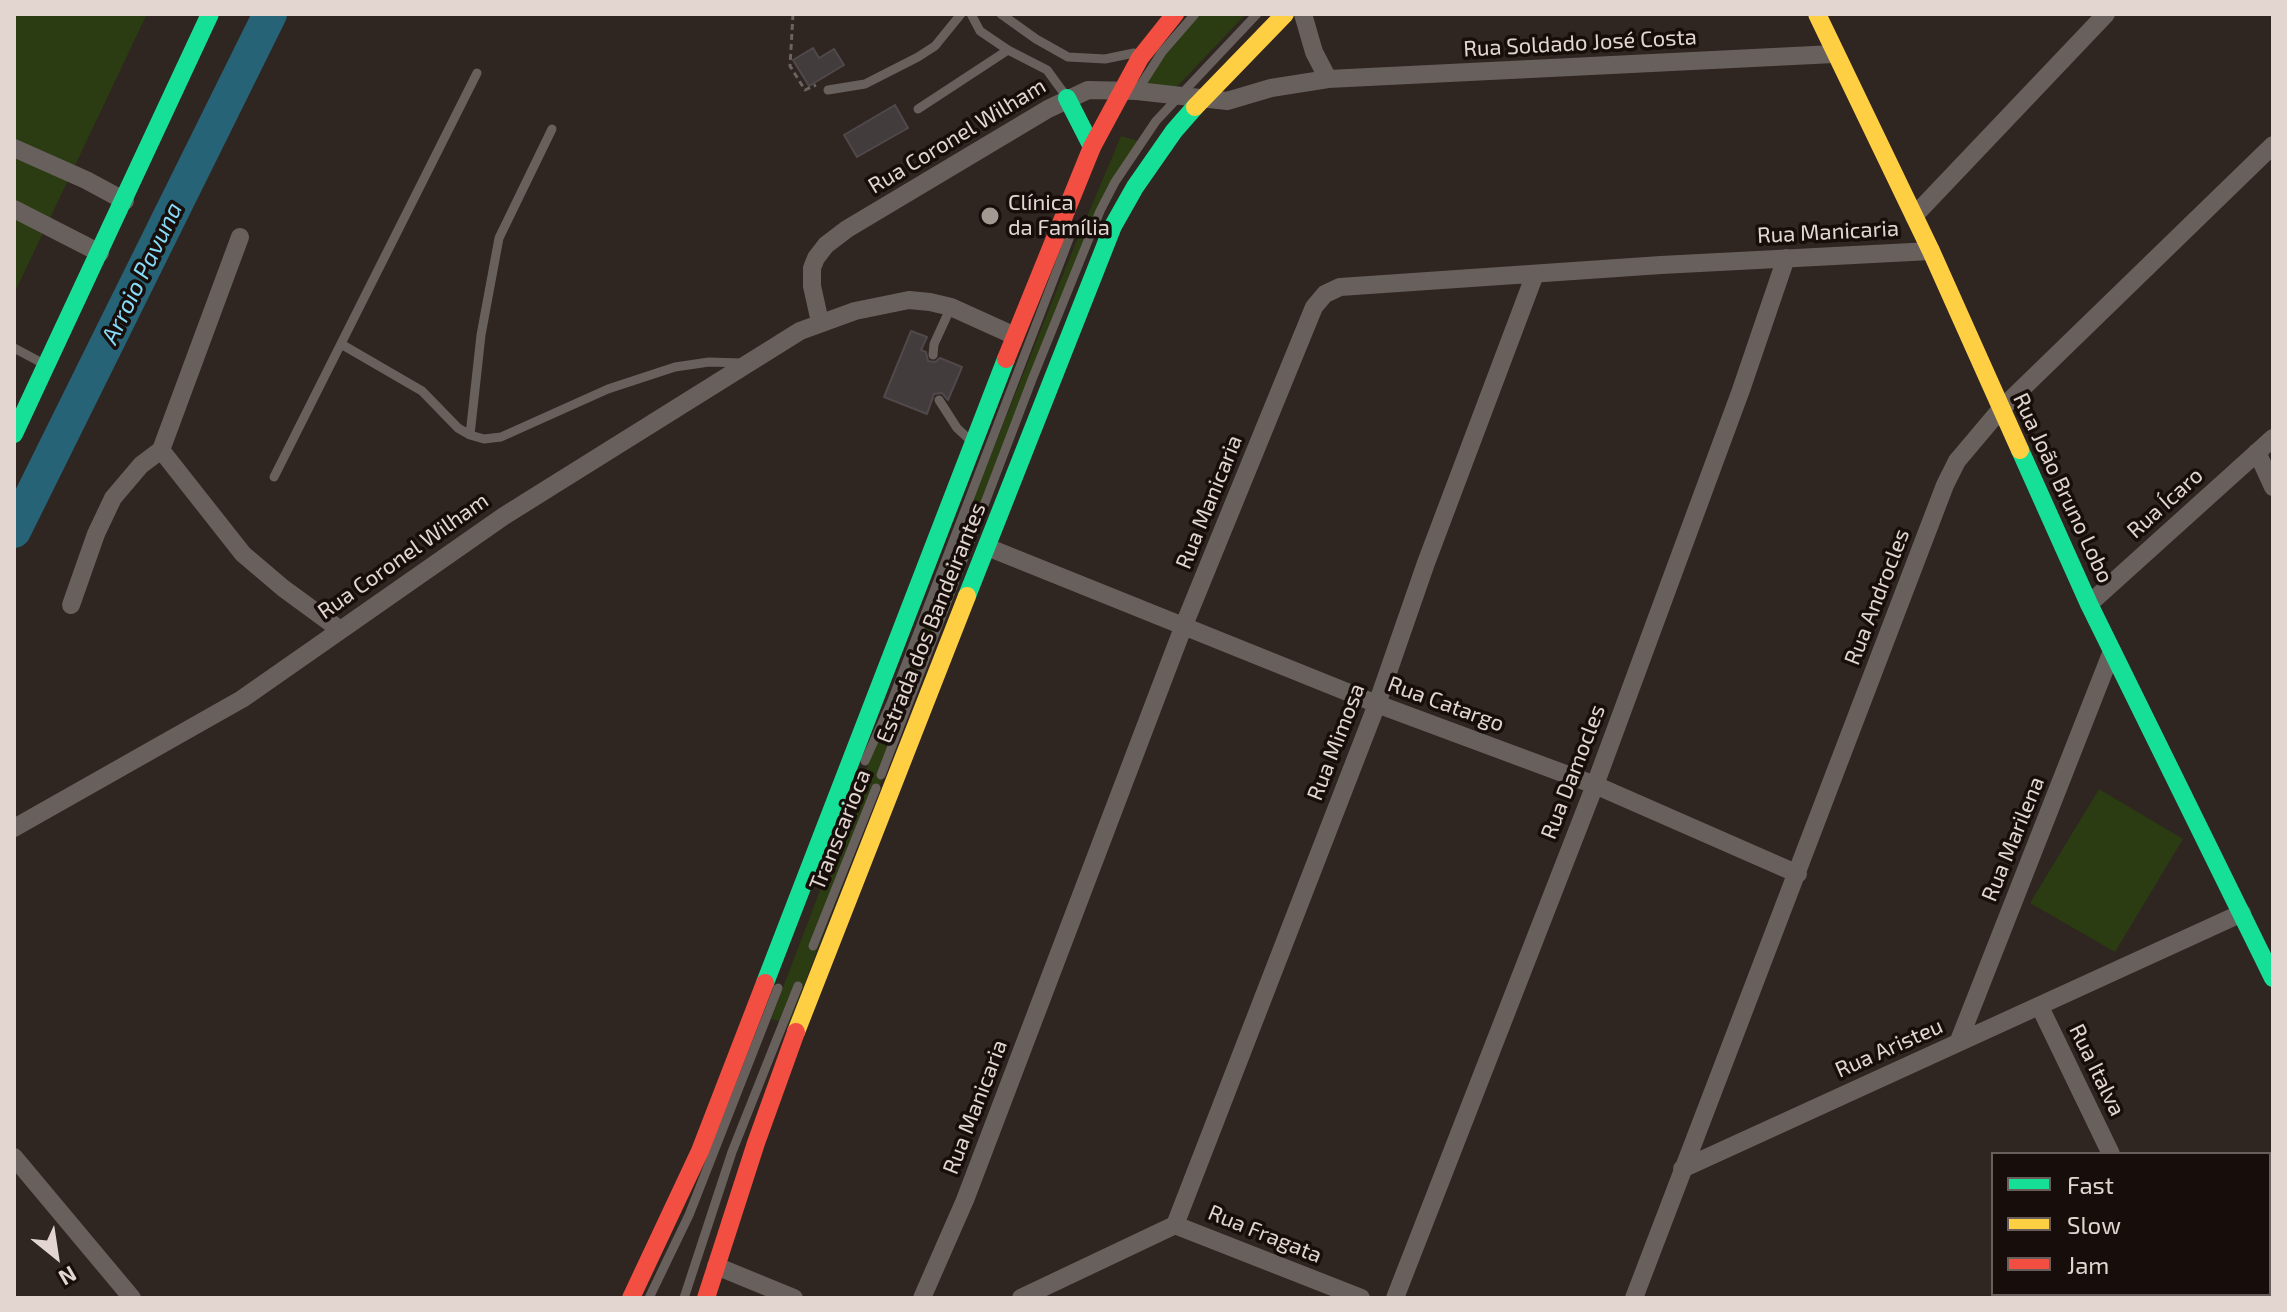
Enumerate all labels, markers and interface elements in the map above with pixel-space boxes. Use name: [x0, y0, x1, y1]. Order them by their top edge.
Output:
street label: Rua Soldado José Costa: [1463, 24, 1697, 62]
street label: Rua Coronel Wilham: [864, 73, 1050, 199]
place label: Clínica da Família: [1008, 190, 1110, 242]
water label: Arroio Pavuna: [95, 198, 189, 348]
marker: Clínica da Família: [979, 205, 1001, 227]
street label: Rua Manicaria: [1756, 215, 1900, 249]
street label: Rua João Bruno Lobo: [2007, 389, 2119, 587]
street label: Rua Manicaria: [1170, 431, 1248, 573]
street label: Rua Ícaro: [2122, 462, 2208, 544]
street label: Rua Coronel Wilham: [313, 487, 493, 625]
street label: Estrada dos Bandeirantes: [871, 499, 991, 747]
street label: Rua Androcles: [1839, 525, 1915, 669]
street label: Rua Catargo: [1384, 671, 1508, 737]
street label: Rua Mimosa: [1302, 680, 1370, 804]
street label: Rua Damocles: [1535, 701, 1611, 843]
street label: Transcarioca: [804, 766, 876, 894]
street label: Rua Marilena: [1976, 773, 2050, 905]
street label: Rua Aristeu: [1831, 1013, 1947, 1083]
street label: Rua Italva: [2063, 1020, 2131, 1120]
street label: Rua Manicaria: [937, 1036, 1013, 1178]
legend: [1991, 1152, 2271, 1296]
text: Fast: [2067, 1170, 2114, 1199]
street label: Rua Fragata: [1204, 1199, 1326, 1269]
text: Slow: [2067, 1210, 2121, 1239]
north arrow: [16, 1216, 96, 1296]
text: Jam: [2067, 1250, 2109, 1279]
text: N: [55, 1262, 81, 1292]

